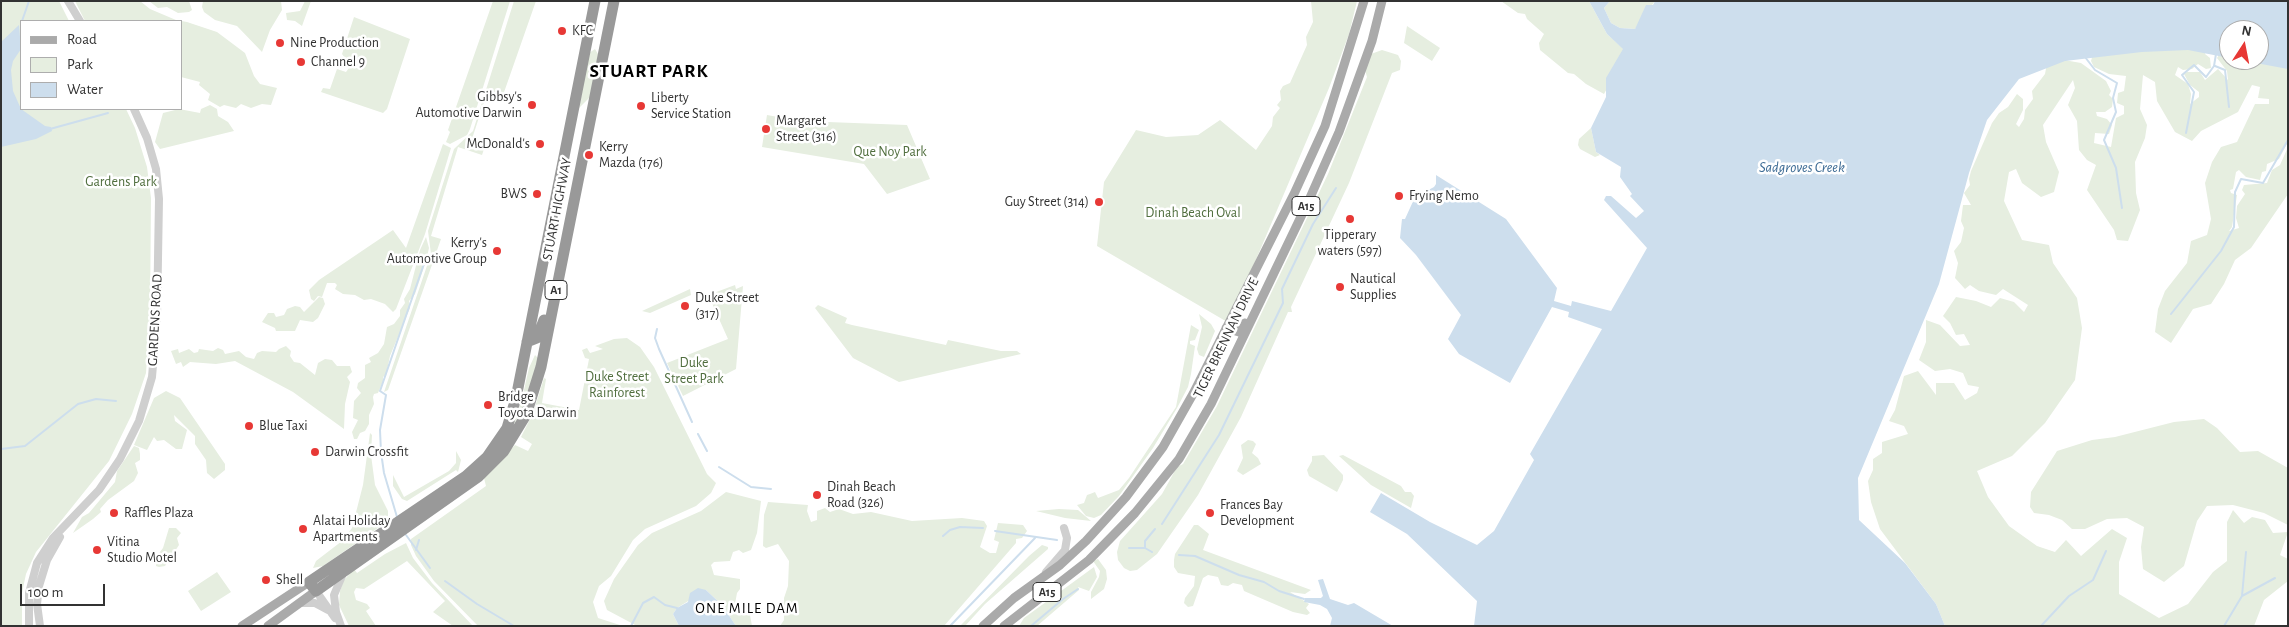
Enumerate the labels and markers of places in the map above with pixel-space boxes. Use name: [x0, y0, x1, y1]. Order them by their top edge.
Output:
place label: KFC: [572, 23, 593, 39]
marker: KFC: [556, 25, 568, 37]
place label: Nine Production: [290, 35, 379, 51]
marker: Nine Production: [274, 37, 286, 49]
place label: Channel 9: [311, 54, 365, 70]
marker: Channel 9: [295, 56, 307, 68]
place label: Gibbsy's Automotive Darwin: [416, 89, 522, 121]
place label: Liberty Service Station: [651, 90, 731, 122]
marker: Gibbsy's Automotive Darwin: [526, 99, 538, 111]
marker: Liberty Service Station: [635, 100, 647, 112]
place label: Margaret Street (316): [776, 113, 837, 146]
marker: Margaret Street (316): [760, 123, 772, 135]
place label: McDonald's: [467, 136, 530, 152]
marker: McDonald's: [534, 138, 546, 150]
place label: Kerry Mazda (176): [599, 139, 664, 172]
marker: Kerry Mazda (176): [583, 149, 595, 161]
place label: BWS: [501, 186, 527, 202]
marker: BWS: [531, 188, 543, 200]
place label: Frying Nemo: [1409, 188, 1479, 204]
marker: Frying Nemo: [1393, 190, 1405, 202]
place label: Guy Street (314): [1005, 194, 1089, 210]
marker: Guy Street (314): [1093, 196, 1105, 208]
marker: Tipperary waters (597): [1344, 213, 1356, 225]
place label: Tipperary waters (597): [1317, 227, 1383, 260]
place label: Kerry's Automotive Group: [387, 235, 487, 268]
marker: Kerry's Automotive Group: [491, 245, 503, 257]
place label: Nautical Supplies: [1350, 271, 1396, 304]
marker: Nautical Supplies: [1334, 281, 1346, 293]
place label: Duke Street (317): [695, 290, 759, 322]
marker: Duke Street (317): [679, 300, 691, 312]
place label: Bridge Toyota Darwin: [498, 389, 577, 422]
marker: Bridge Toyota Darwin: [482, 399, 494, 411]
place label: Blue Taxi: [259, 418, 308, 434]
marker: Blue Taxi: [243, 420, 255, 432]
place label: Darwin Crossfit: [325, 444, 408, 460]
marker: Darwin Crossfit: [309, 446, 321, 458]
place label: Dinah Beach Road (326): [827, 479, 896, 512]
marker: Dinah Beach Road (326): [811, 489, 823, 501]
place label: Frances Bay Development: [1220, 497, 1294, 530]
place label: Raffles Plaza: [124, 505, 193, 521]
marker: Raffles Plaza: [108, 507, 120, 519]
marker: Frances Bay Development: [1204, 507, 1216, 519]
place label: Alatai Holiday Apartments: [313, 513, 390, 546]
marker: Alatai Holiday Apartments: [297, 523, 309, 535]
place label: Vitina Studio Motel: [107, 534, 177, 566]
marker: Vitina Studio Motel: [91, 544, 103, 556]
place label: Shell: [276, 572, 303, 588]
marker: Shell: [260, 574, 272, 586]

